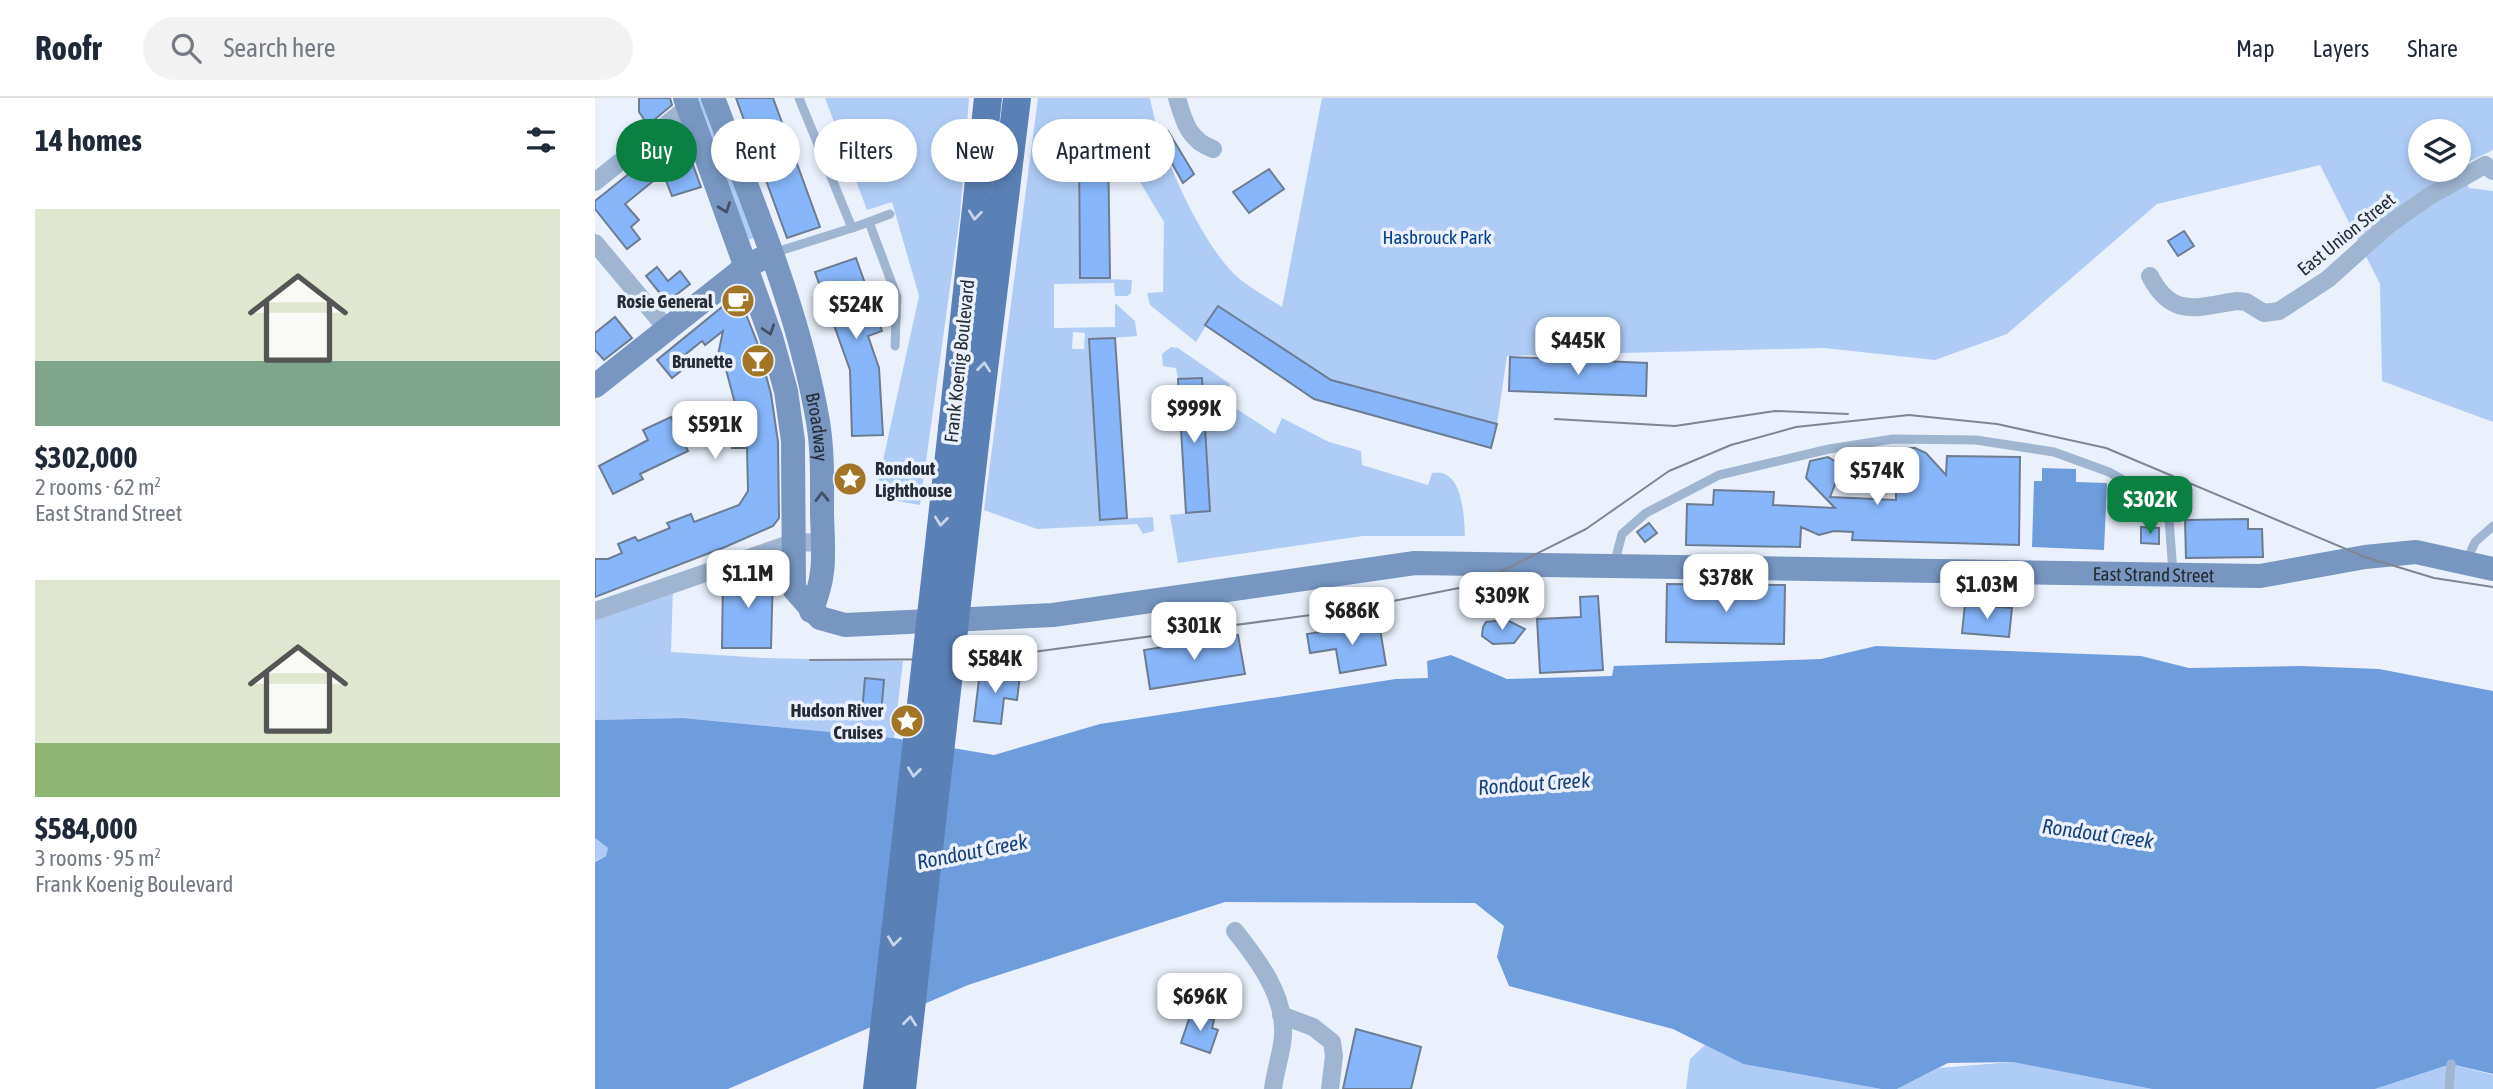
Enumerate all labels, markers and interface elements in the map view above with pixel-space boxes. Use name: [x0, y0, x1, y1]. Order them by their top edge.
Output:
search box: [143, 17, 633, 80]
text: Roofr: [35, 29, 101, 67]
icon: search: [167, 29, 205, 67]
text: Search here: [223, 33, 336, 63]
text: Map: [2236, 35, 2275, 62]
text: Layers: [2313, 35, 2369, 62]
text: Share: [2407, 35, 2458, 62]
chip: Buy: [616, 119, 697, 182]
chip: Rent: [711, 119, 800, 182]
chip: Filters: [814, 119, 917, 182]
chip: New: [931, 119, 1018, 182]
chip: Apartment: [1032, 119, 1175, 182]
map controls: [2408, 119, 2471, 182]
button: layers: [2408, 119, 2471, 182]
icon: filters: [522, 121, 560, 159]
text: 14 homes: [35, 123, 142, 157]
street label: East Union Street: [2293, 188, 2399, 280]
one-way arrow: [717, 201, 731, 213]
one-way arrow: [968, 209, 983, 220]
park label: Hasbrouck Park: [1382, 226, 1492, 248]
icon: home: [235, 255, 361, 381]
street label: Frank Koenig Boulevard: [939, 278, 979, 444]
cafe icon: Rosie General: [719, 282, 757, 320]
pin: $524K: [807, 282, 905, 341]
place label: Rosie General: [617, 290, 714, 312]
text: $524K: [829, 291, 883, 317]
pin: $445K: [1529, 317, 1627, 377]
one-way arrow: [761, 324, 775, 336]
text: $445K: [1551, 327, 1605, 353]
bar icon: Brunette: [739, 342, 777, 380]
place label: Brunette: [672, 350, 733, 372]
one-way arrow: [976, 361, 991, 373]
pin: $999K: [1145, 386, 1243, 445]
street label: Broadway: [802, 391, 833, 462]
text: $999K: [1167, 395, 1221, 421]
pin: $591K: [666, 402, 764, 461]
text: $591K: [688, 411, 742, 437]
text: $302,000: [35, 440, 138, 474]
pin: $574K: [1828, 448, 1926, 507]
place label: Rondout Lighthouse: [875, 457, 953, 501]
text: $574K: [1850, 457, 1904, 483]
place icon: Rondout Lighthouse: [831, 460, 869, 498]
text: 2 rooms · 62 m²: [35, 474, 161, 500]
pin: $302K: [2101, 476, 2199, 536]
text: $302K: [2123, 486, 2177, 512]
one-way arrow: [814, 491, 830, 501]
text: East Strand Street: [35, 500, 182, 526]
one-way arrow: [934, 516, 949, 527]
pin: $1.1M: [699, 550, 797, 610]
pin: $378K: [1677, 554, 1775, 614]
text: $1.1M: [723, 560, 773, 586]
pin: $1.03M: [1930, 561, 2044, 621]
street label: East Strand Street: [2092, 562, 2215, 586]
text: $378K: [1699, 564, 1753, 590]
text: $1.03M: [1956, 571, 2018, 597]
pin: $309K: [1453, 573, 1551, 632]
text: $309K: [1475, 582, 1529, 608]
pin: $686K: [1303, 588, 1401, 647]
text: $686K: [1325, 597, 1379, 623]
pin: $301K: [1145, 602, 1243, 662]
text: $301K: [1167, 612, 1221, 638]
icon: home: [235, 626, 361, 752]
pin: $584K: [946, 636, 1044, 695]
text: $584K: [968, 645, 1022, 671]
place label: Hudson River Cruises: [791, 699, 883, 743]
place icon: Hudson River Cruises: [888, 702, 926, 740]
one-way arrow: [906, 766, 921, 778]
water label: Rondout Creek: [1477, 767, 1592, 799]
text: $584,000: [35, 811, 138, 845]
water label: Rondout Creek: [2041, 813, 2156, 853]
water label: Rondout Creek: [915, 828, 1030, 873]
text: 3 rooms · 95 m²: [35, 845, 161, 871]
text: Frank Koenig Boulevard: [35, 871, 233, 897]
one-way arrow: [887, 935, 902, 947]
pin: $696K: [1151, 974, 1249, 1033]
text: $696K: [1173, 983, 1227, 1009]
one-way arrow: [902, 1015, 917, 1027]

